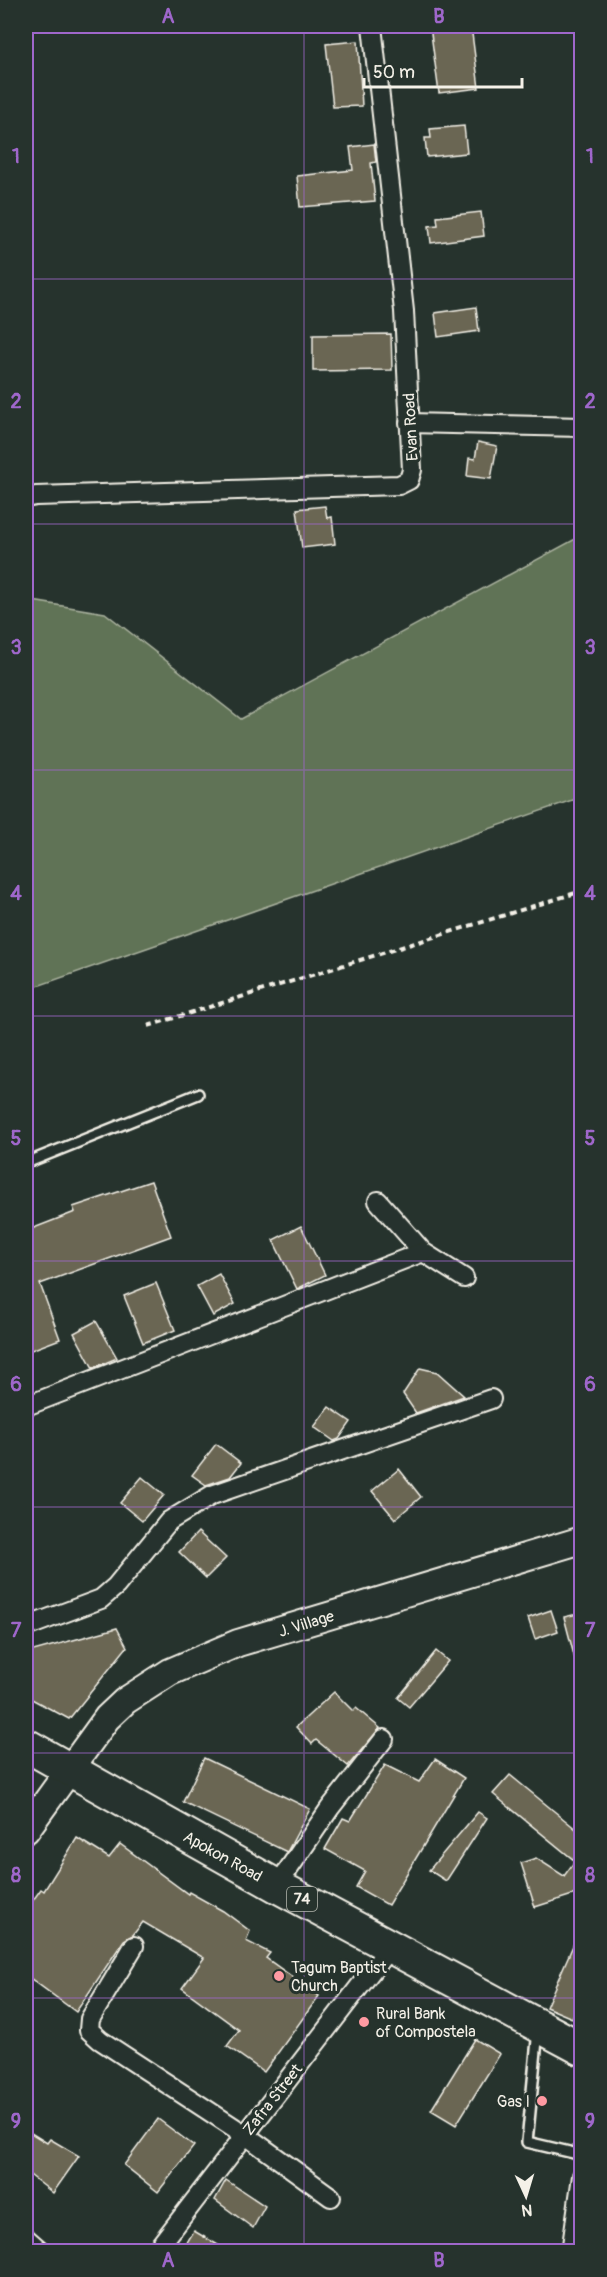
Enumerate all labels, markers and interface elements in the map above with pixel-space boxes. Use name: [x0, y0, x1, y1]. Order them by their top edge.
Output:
text: A: [162, 4, 175, 29]
text: B: [433, 4, 445, 29]
scale bar: [364, 51, 522, 89]
text: 50 m: [373, 61, 415, 84]
text: 1: [12, 144, 20, 169]
text: 1: [586, 144, 594, 169]
text: 2: [10, 389, 22, 414]
text: 2: [584, 389, 596, 414]
street label: Evan Road: [399, 392, 423, 462]
text: 3: [10, 635, 22, 660]
text: 3: [584, 635, 596, 660]
text: 4: [10, 881, 22, 906]
text: 4: [584, 881, 596, 906]
text: 5: [11, 1126, 22, 1151]
text: 5: [585, 1126, 596, 1151]
text: 6: [10, 1372, 22, 1397]
text: 6: [584, 1372, 596, 1397]
street label: J. Village: [276, 1606, 337, 1642]
text: 7: [11, 1618, 22, 1643]
text: 7: [585, 1618, 596, 1643]
street label: Apokon Road: [179, 1827, 266, 1887]
text: 8: [11, 1863, 21, 1888]
text: 8: [585, 1863, 595, 1888]
road number: 74: [287, 1887, 317, 1911]
place label: Tagum Baptist Church: [291, 1958, 387, 1996]
marker: Tagum Baptist Church: [272, 1969, 286, 1983]
place label: Rural Bank of Compostela: [376, 2004, 476, 2042]
marker: Rural Bank of Compostela: [357, 2015, 371, 2029]
street label: Zafra Street: [239, 2060, 307, 2139]
place label: Gas I: [497, 2092, 530, 2112]
marker: Gas I: [535, 2094, 549, 2108]
text: 9: [11, 2109, 21, 2134]
text: 9: [585, 2109, 595, 2134]
north arrow: [496, 2166, 556, 2226]
text: N: [521, 2200, 533, 2220]
text: A: [162, 2248, 175, 2273]
text: B: [433, 2248, 445, 2273]

